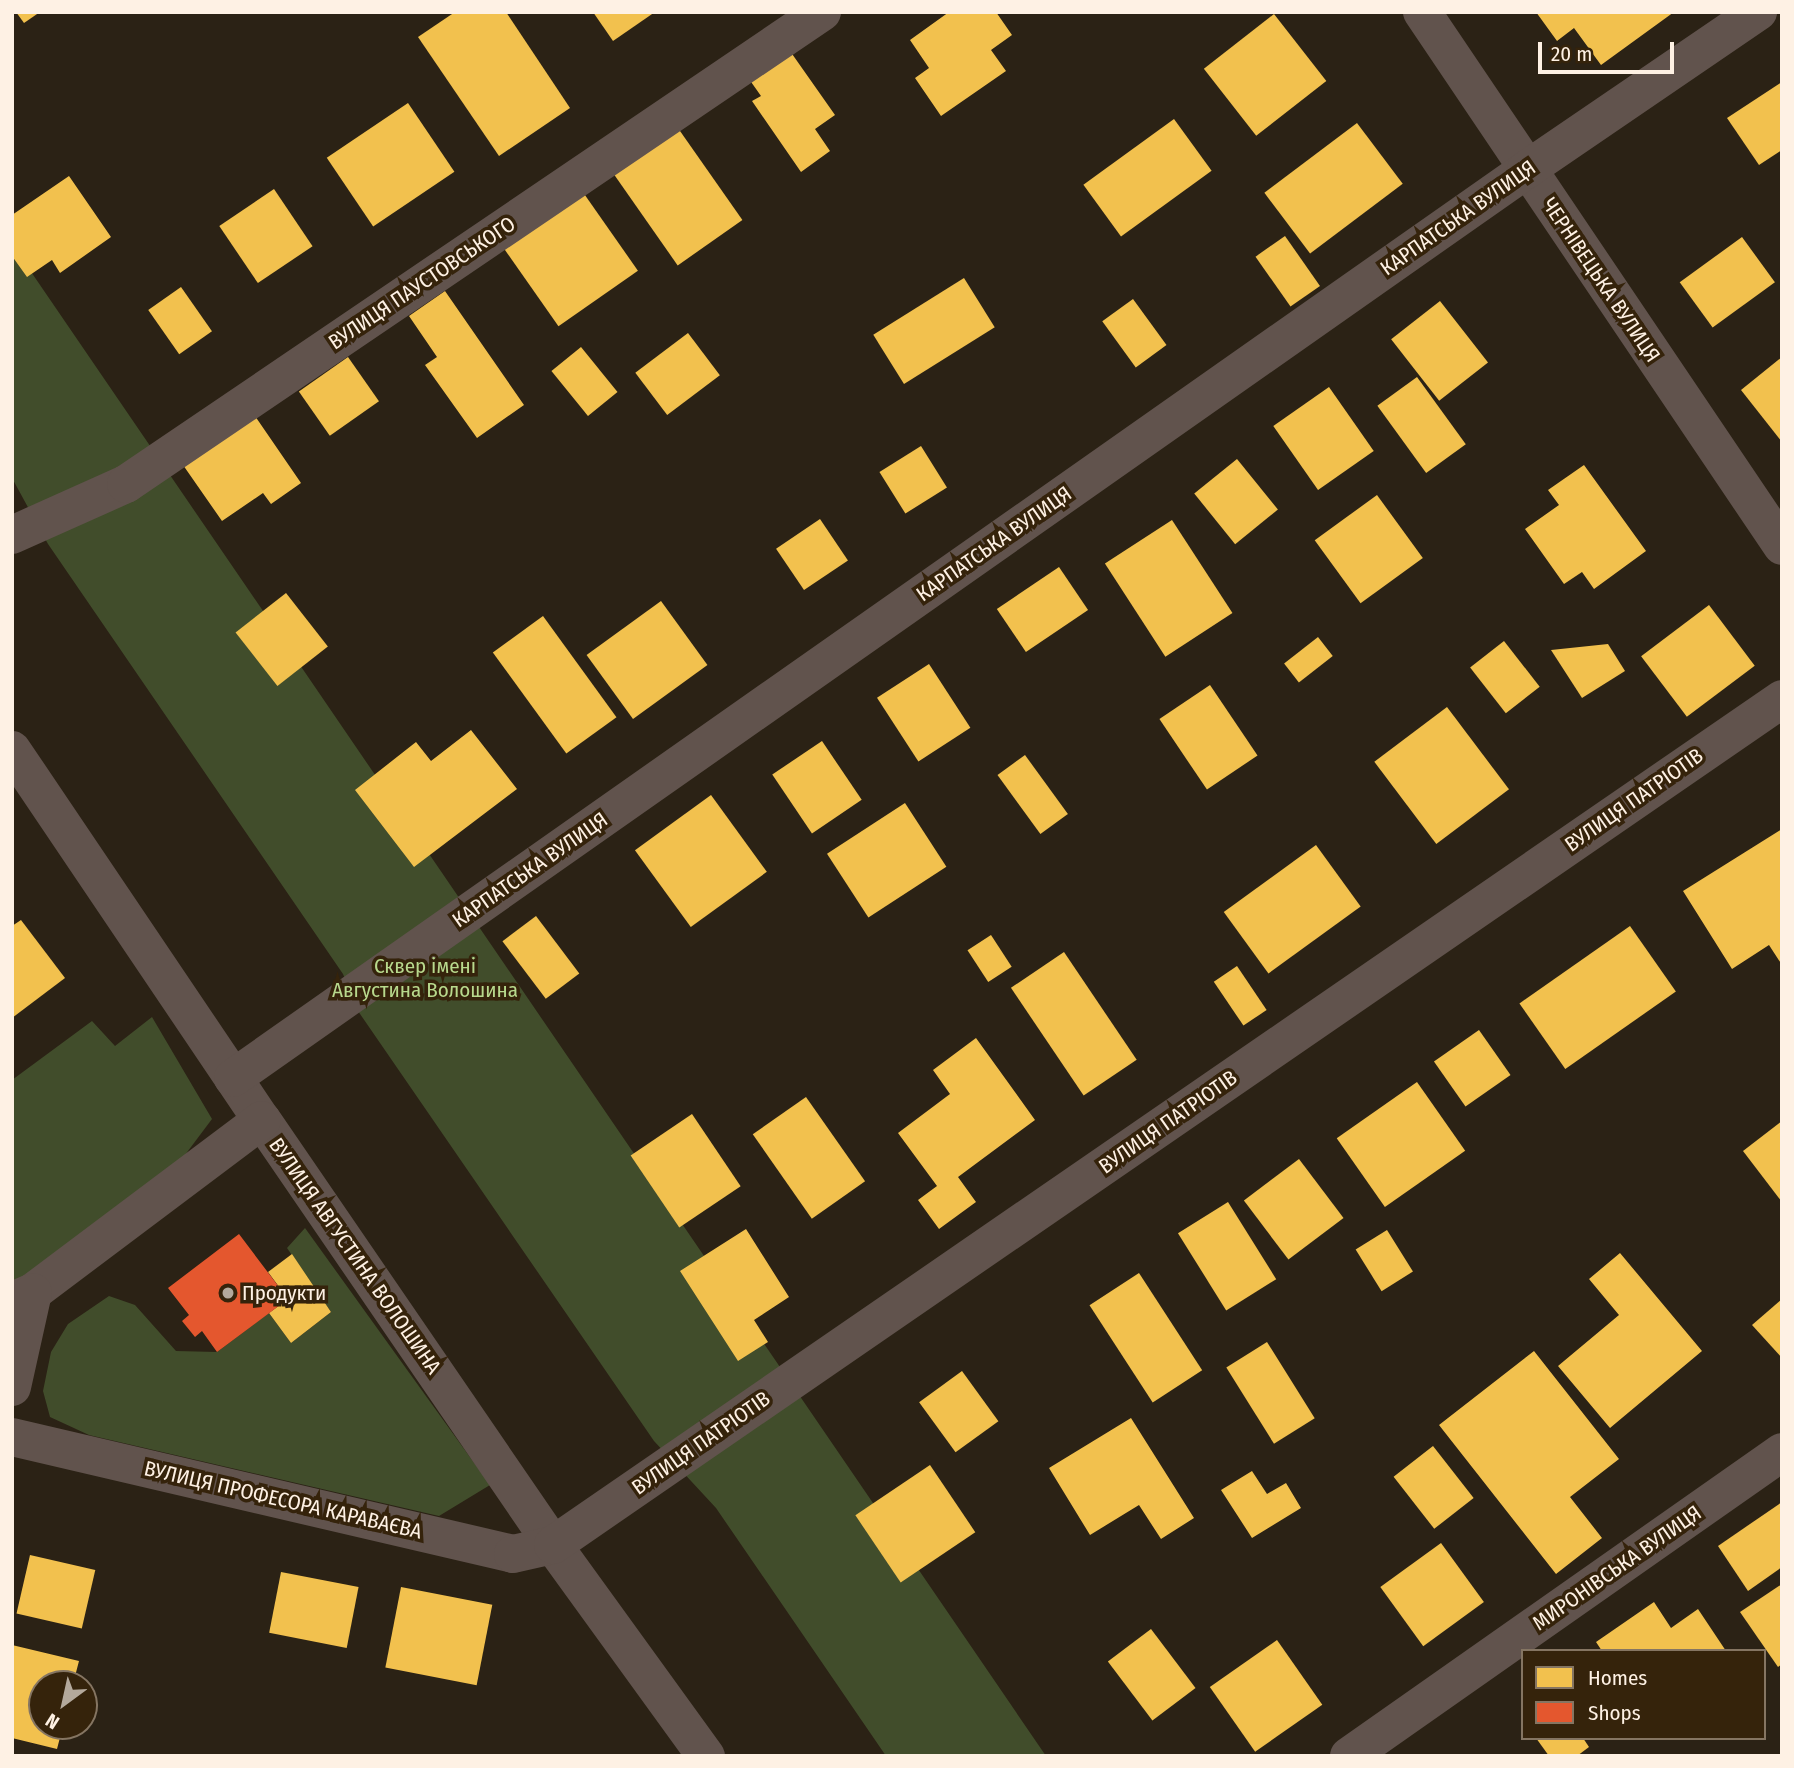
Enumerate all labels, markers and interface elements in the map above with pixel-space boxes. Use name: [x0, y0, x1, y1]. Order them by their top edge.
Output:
scale bar: [1542, 28, 1678, 72]
text: 20 m: [1551, 41, 1592, 67]
street label: КАРПАТСЬКА ВУЛИЦЯ: [1376, 155, 1540, 281]
street label: ЧЕРНІВЕЦЬКА ВУЛИЦЯ: [1537, 193, 1665, 367]
street label: ВУЛИЦЯ ПАУСТОВСЬКОГО: [324, 211, 520, 355]
street label: КАРПАТСЬКА ВУЛИЦЯ: [912, 481, 1076, 607]
street label: ВУЛИЦЯ ПАТРІОТІВ: [1560, 743, 1708, 857]
street label: КАРПАТСЬКА ВУЛИЦЯ: [448, 807, 612, 933]
park label: Сквер імені Августина Волошина: [332, 953, 518, 1003]
street label: ВУЛИЦЯ ПАТРІОТІВ: [1094, 1065, 1242, 1179]
street label: ВУЛИЦЯ АВГУСТИНА ВОЛОШИНА: [264, 1133, 446, 1379]
place label: Продукти: [242, 1280, 326, 1306]
marker: Продукти: [220, 1285, 236, 1301]
street label: ВУЛИЦЯ ПАТРІОТІВ: [627, 1386, 775, 1500]
street label: ВУЛИЦЯ ПРОФЕСОРА КАРАВАЄВА: [142, 1456, 424, 1544]
street label: МИРОНІВСЬКА ВУЛИЦЯ: [1528, 1500, 1706, 1636]
legend: [1521, 1649, 1766, 1740]
text: Homes: [1588, 1665, 1647, 1691]
north arrow: [28, 1670, 98, 1740]
text: Shops: [1588, 1700, 1641, 1726]
text: N: [41, 1709, 63, 1734]

